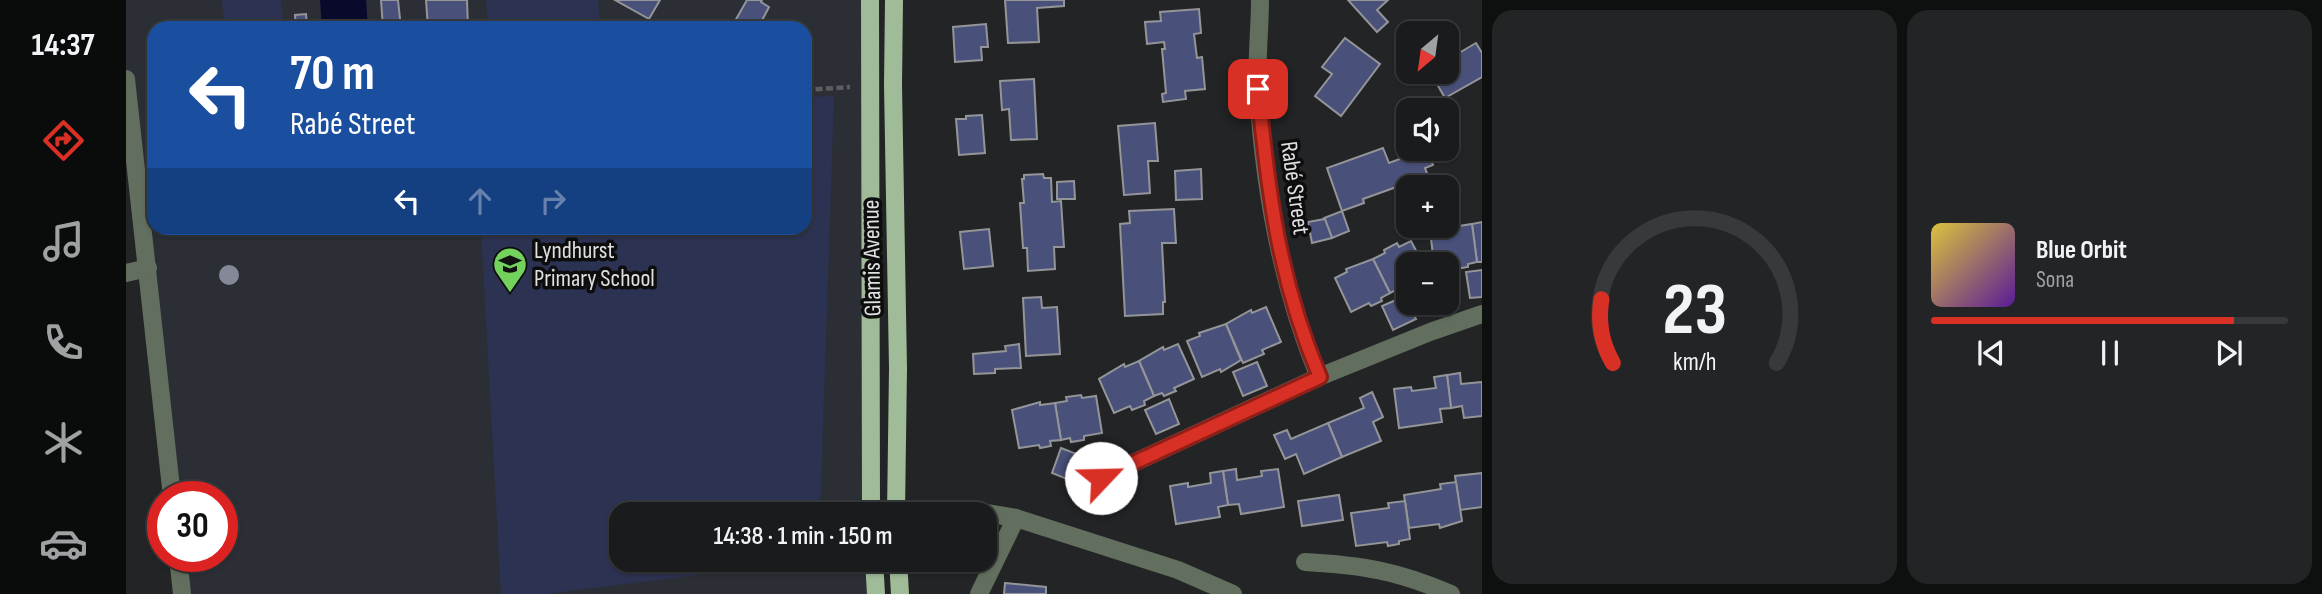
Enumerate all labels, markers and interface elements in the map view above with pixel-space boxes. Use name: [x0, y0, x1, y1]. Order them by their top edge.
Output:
north arrow: [1396, 21, 1460, 84]
map controls: [1396, 21, 1459, 315]
text: 14:37: [31, 26, 95, 65]
text: 70 m: [290, 45, 375, 104]
icon: left: [175, 49, 266, 140]
pin: [1228, 59, 1288, 119]
icon: arrive: [1239, 70, 1277, 108]
button: sound: [1396, 98, 1459, 161]
text: Rabé Street: [290, 105, 415, 144]
icon: directions: [39, 116, 88, 165]
street label: Rabé Street: [1274, 139, 1316, 237]
button: +: [1396, 175, 1459, 238]
icon: left: [388, 182, 426, 220]
icon: ahead: [461, 182, 499, 220]
icon: right: [534, 182, 572, 220]
street label: Glamis Avenue: [856, 199, 888, 317]
icon: music: [39, 217, 88, 266]
text: Blue Orbit: [2036, 235, 2127, 266]
place label: Lyndhurst Primary School: [534, 236, 655, 293]
school or university icon: Lyndhurst Primary School: [491, 245, 529, 294]
button: −: [1396, 252, 1459, 315]
text: Sona: [2036, 266, 2074, 294]
text: 23: [1662, 267, 1727, 355]
icon: phone: [39, 318, 88, 367]
icon: previous: [1972, 334, 2010, 372]
icon: pause: [2091, 334, 2129, 372]
icon: next: [2210, 334, 2248, 372]
text: km/h: [1673, 347, 1716, 378]
icon: climate: [39, 418, 88, 467]
position arrow: [1064, 441, 1138, 515]
speed limit sign: 30: [147, 481, 238, 572]
icon: car: [39, 519, 88, 568]
text: 14:38 · 1 min · 150 m: [713, 521, 893, 552]

